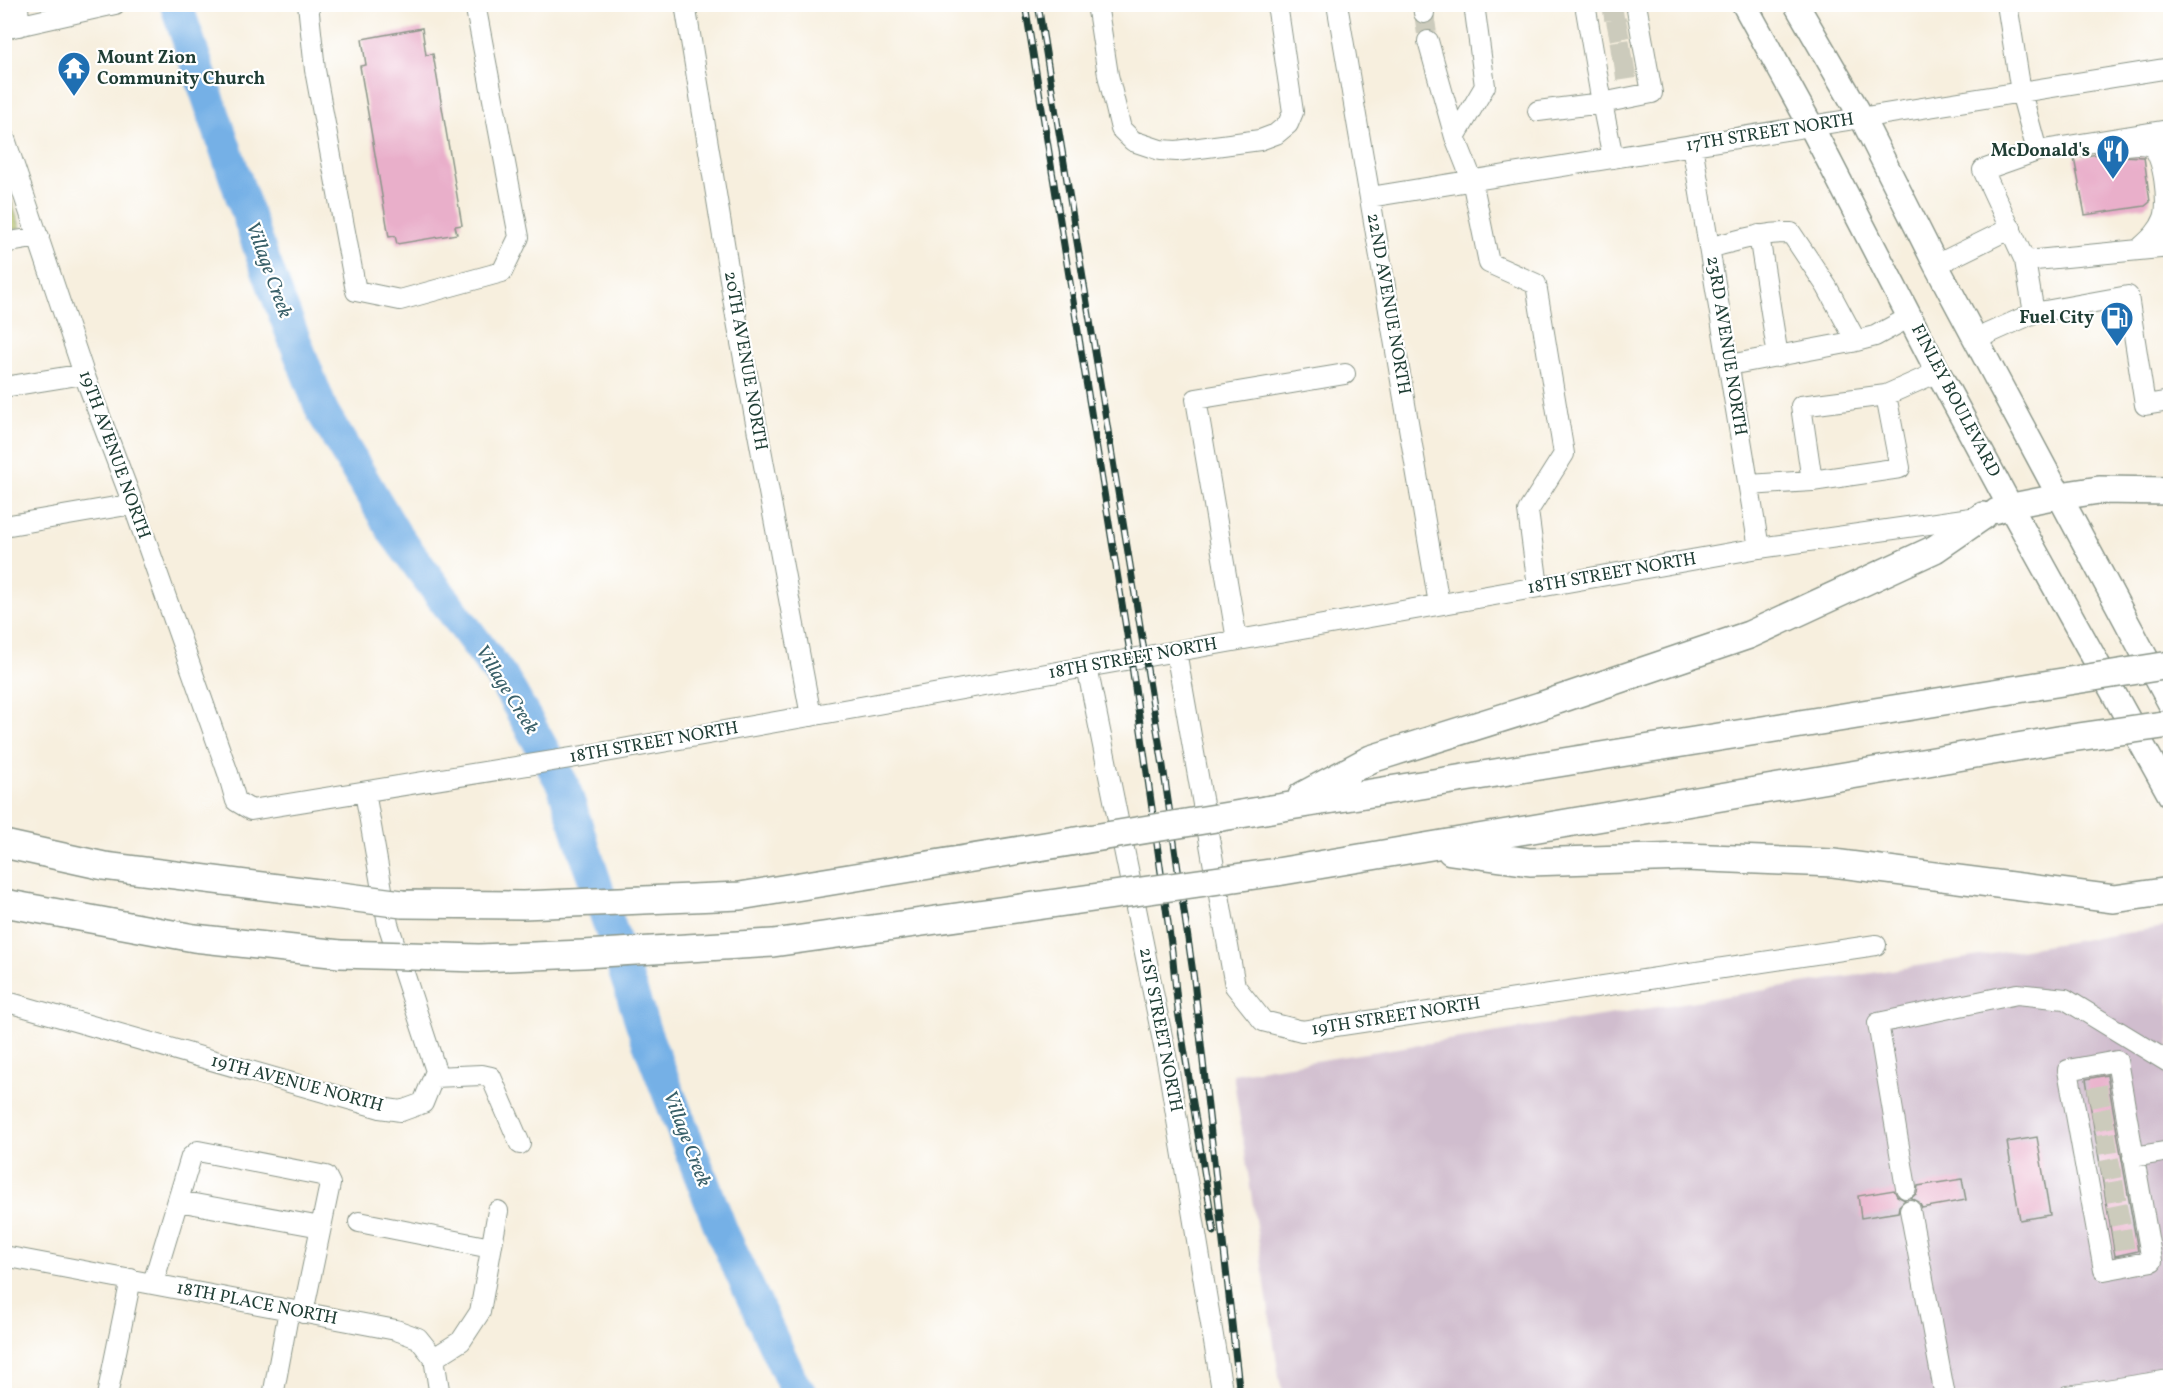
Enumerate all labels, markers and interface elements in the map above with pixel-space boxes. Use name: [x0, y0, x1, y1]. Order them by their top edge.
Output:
place label: Mount Zion Community Church: [97, 46, 265, 92]
temple icon: Mount Zion Community Church: [56, 50, 92, 97]
street label: 17TH STREET NORTH: [1684, 107, 1856, 159]
restaurant icon: McDonald's: [2095, 133, 2131, 180]
place label: McDonald's: [1991, 139, 2090, 164]
street label: 22ND AVENUE NORTH: [1360, 211, 1416, 397]
water label: Village Creek: [238, 218, 298, 322]
street label: 23RD AVENUE NORTH: [1699, 254, 1753, 438]
street label: 20TH AVENUE NORTH: [717, 269, 773, 453]
fuel station icon: Fuel City: [2099, 300, 2135, 347]
place label: Fuel City: [2019, 306, 2094, 331]
street label: FINLEY BOULEVARD: [1904, 320, 2006, 482]
street label: 19TH AVENUE NORTH: [72, 367, 156, 543]
street label: 18TH STREET NORTH: [1526, 547, 1698, 601]
street label: 18TH STREET NORTH: [1047, 632, 1219, 686]
water label: Village Creek: [467, 640, 545, 740]
street label: 18TH STREET NORTH: [568, 716, 740, 770]
street label: 21ST STREET NORTH: [1132, 946, 1188, 1114]
street label: 19TH STREET NORTH: [1310, 991, 1482, 1043]
street label: 19TH AVENUE NORTH: [208, 1049, 386, 1119]
water label: Village Creek: [655, 1087, 717, 1191]
street label: 18TH PLACE NORTH: [174, 1276, 340, 1332]

